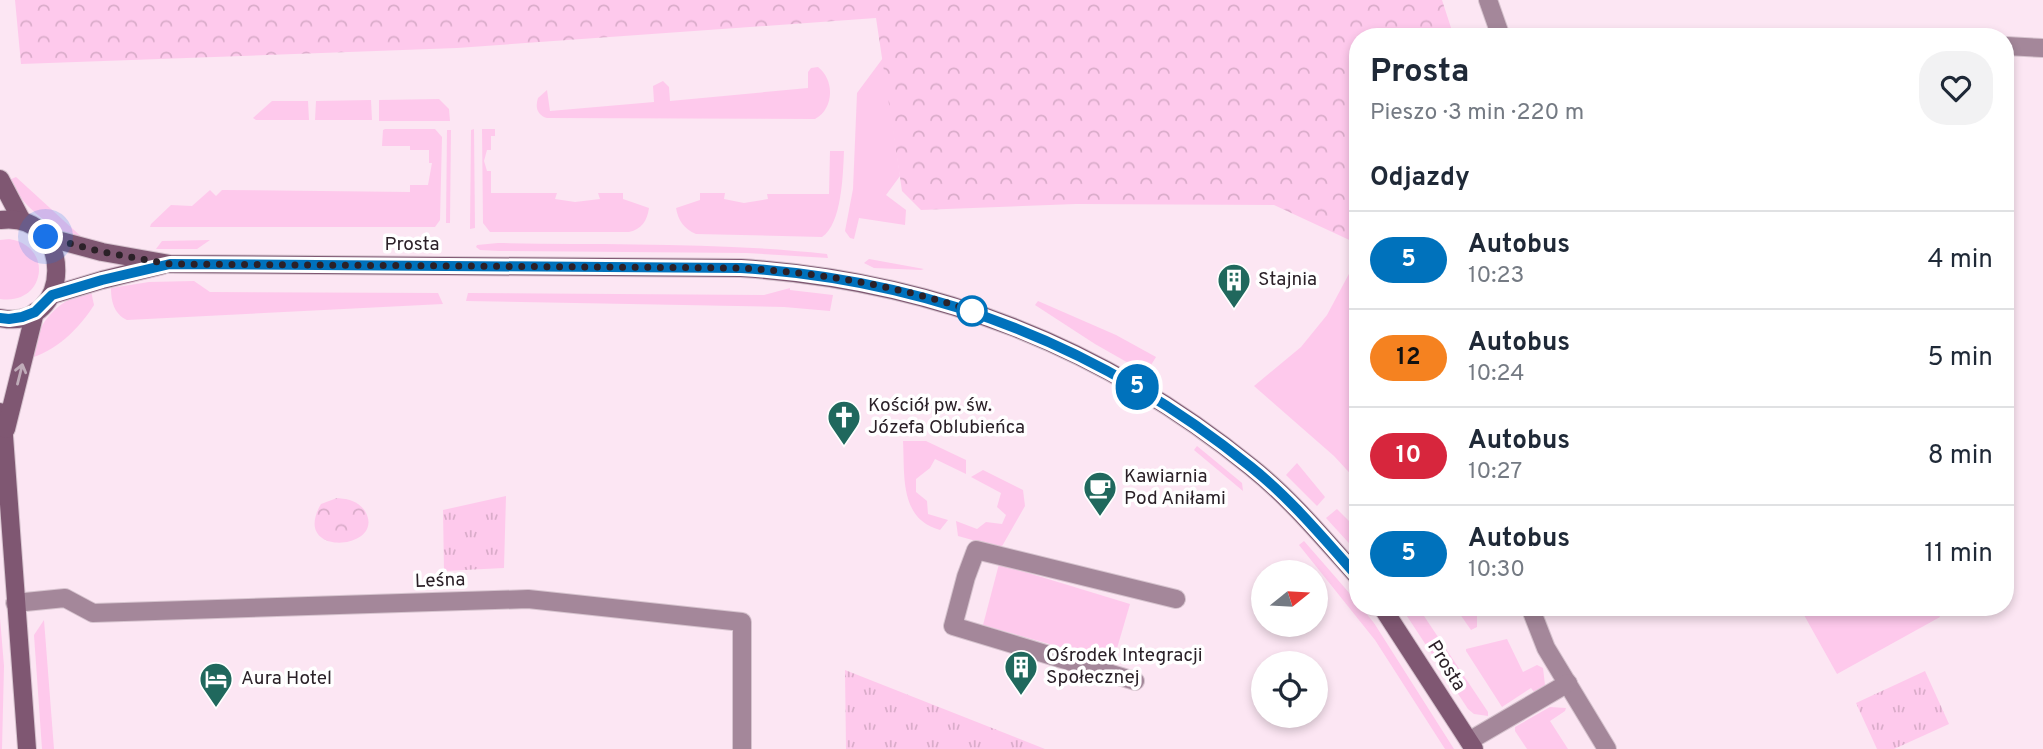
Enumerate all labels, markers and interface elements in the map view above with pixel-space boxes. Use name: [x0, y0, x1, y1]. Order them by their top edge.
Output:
button: heart: [1919, 51, 1993, 125]
text: Prosta: [1370, 52, 1469, 94]
text: Pieszo · 3 min · 220 m: [1370, 99, 1584, 128]
text: Odjazdy: [1370, 162, 1470, 195]
your location: [28, 219, 63, 254]
text: Autobus: [1468, 229, 1570, 262]
street label: Prosta: [384, 233, 440, 257]
text: 4 min: [1927, 244, 1993, 277]
text: 5: [1401, 245, 1416, 275]
building icon: Stajnia: [1215, 261, 1253, 310]
text: 10:23: [1468, 262, 1524, 291]
place label: Stajnia: [1258, 268, 1317, 292]
unlabelled marker: [957, 296, 987, 326]
text: Autobus: [1468, 327, 1570, 360]
text: 5 min: [1927, 342, 1993, 375]
text: 12: [1396, 343, 1421, 373]
text: 10:24: [1468, 360, 1525, 389]
one-way arrow: [14, 363, 27, 386]
line badge: 5: [1114, 364, 1160, 410]
text: 5: [1130, 372, 1144, 402]
place label: Kościół pw. św. Józefa Oblubieńca: [868, 394, 1025, 440]
church icon: Kościół pw. św. Józefa Oblubieńca: [825, 398, 863, 447]
text: Autobus: [1468, 425, 1570, 458]
text: 8 min: [1928, 440, 1993, 473]
text: 10: [1396, 441, 1421, 471]
text: 10:27: [1468, 458, 1522, 487]
place label: Kawiarnia Pod Aniłami: [1124, 465, 1226, 511]
cafe icon: Kawiarnia Pod Aniłami: [1081, 469, 1119, 518]
text: Autobus: [1468, 523, 1570, 556]
text: 11 min: [1924, 538, 1993, 571]
text: 5: [1401, 539, 1416, 569]
text: 10:30: [1468, 556, 1525, 585]
north arrow: [1251, 560, 1328, 637]
map controls: [1251, 560, 1328, 728]
street label: Leśna: [414, 568, 466, 594]
street label: Prosta: [1421, 636, 1471, 696]
place label: Ośrodek Integracji Społecznej: [1046, 644, 1203, 690]
building icon: Ośrodek Integracji Społecznej: [1002, 648, 1040, 697]
button: locate: [1251, 651, 1328, 728]
hotel icon: Aura Hotel: [197, 660, 235, 709]
place label: Aura Hotel: [241, 667, 332, 691]

